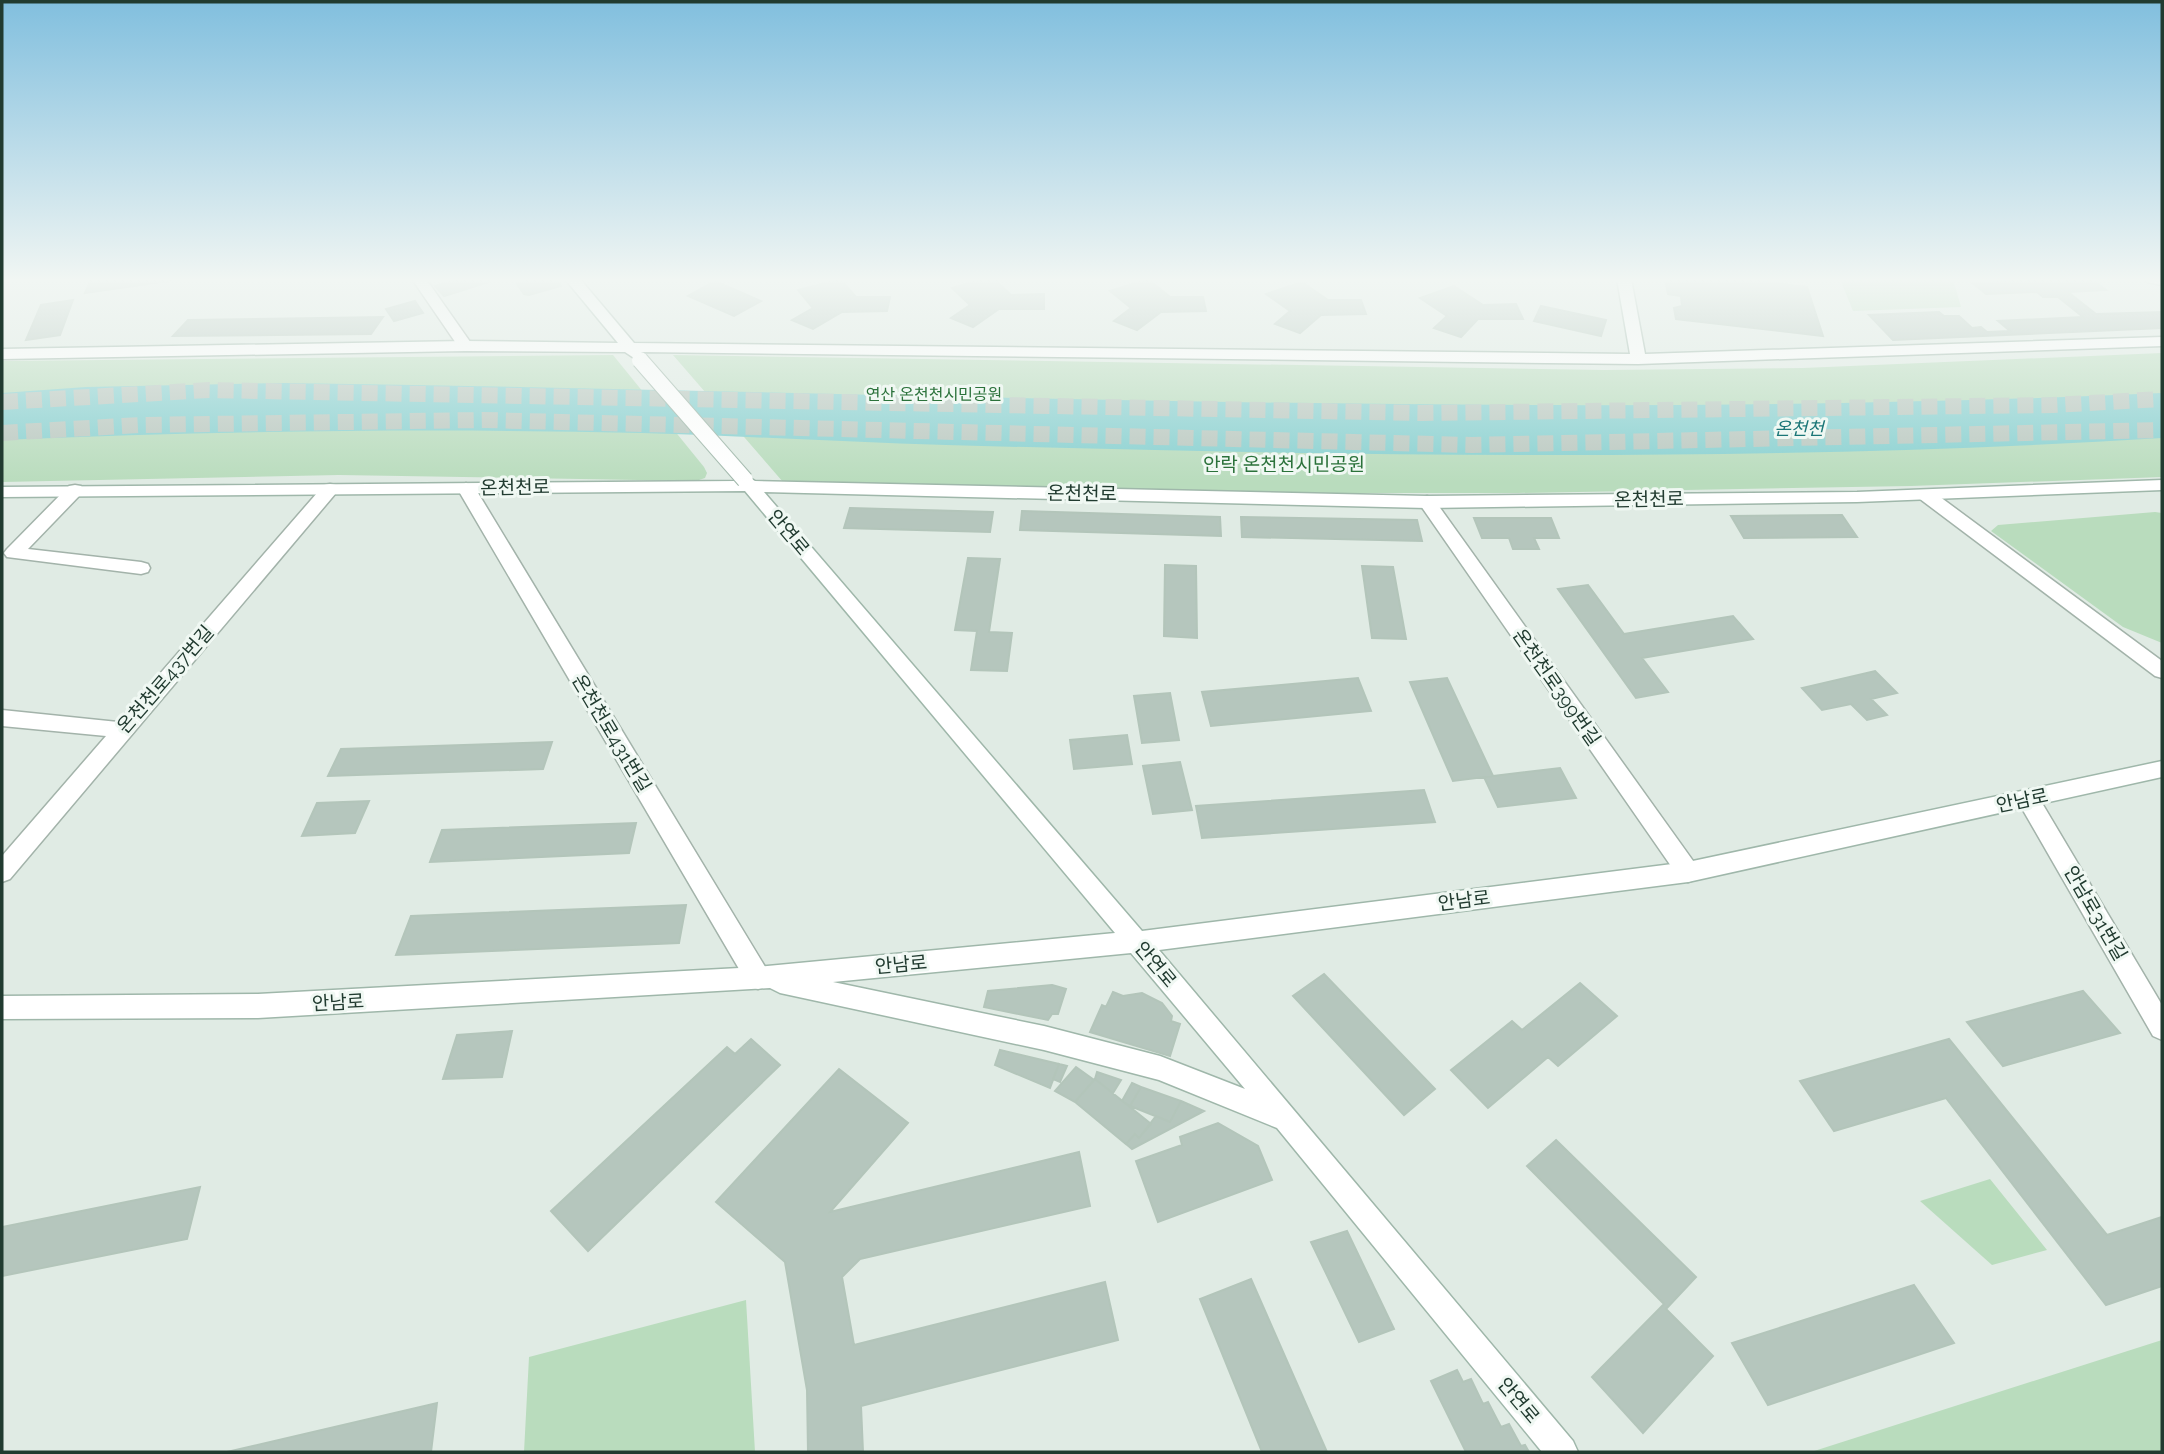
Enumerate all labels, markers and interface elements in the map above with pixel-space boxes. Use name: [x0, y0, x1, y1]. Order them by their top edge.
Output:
park label: 연산 온천천시민공원: [866, 385, 1002, 404]
water label: 온천천: [1774, 418, 1826, 439]
park label: 안락 온천천시민공원: [1203, 453, 1365, 475]
street label: 온천천로: [480, 475, 550, 499]
street label: 온천천로: [1047, 481, 1117, 505]
street label: 온천천로: [1614, 487, 1684, 511]
street label: 안연로: [764, 505, 814, 559]
street label: 온천천로437번길: [112, 621, 218, 737]
street label: 온천천로399번길: [1509, 624, 1605, 750]
street label: 온천천로431번길: [568, 670, 656, 796]
street label: 안남로: [1994, 784, 2050, 816]
street label: 안남로31번길: [2060, 862, 2132, 964]
street label: 안남로: [1437, 886, 1491, 914]
street label: 안연로: [1131, 937, 1181, 991]
street label: 안남로: [874, 951, 928, 977]
street label: 안남로: [311, 990, 365, 1014]
street label: 안연로: [1494, 1373, 1544, 1427]

